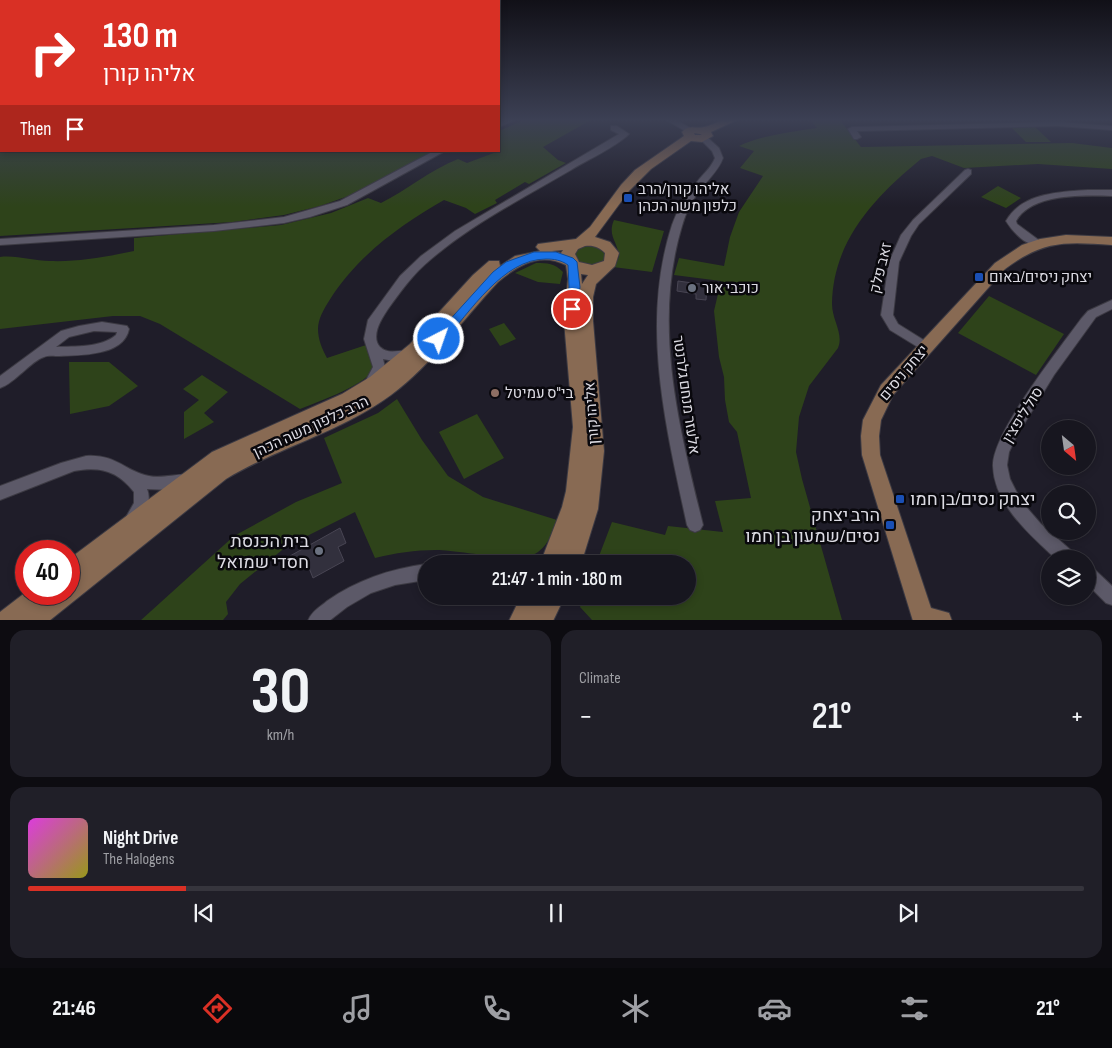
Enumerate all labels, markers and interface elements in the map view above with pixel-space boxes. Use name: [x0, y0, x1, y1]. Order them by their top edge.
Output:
text: 130 m: [103, 15, 178, 58]
icon: right: [20, 20, 85, 85]
text: אליהו קורן: [103, 61, 195, 88]
icon: arrive: [61, 115, 89, 143]
text: Then: [20, 118, 51, 141]
place label: אליהו קורן/הרב כלפון משה הכהן: [638, 180, 737, 216]
marker: אליהו קורן/הרב כלפון משה הכהן: [622, 192, 634, 204]
street label: זאב פלק: [866, 241, 896, 295]
place label: יצחק ניסים/באום: [989, 268, 1092, 287]
marker: יצחק ניסים/באום: [973, 271, 985, 283]
place label: כוכבי אור: [702, 279, 759, 298]
marker: כוכבי אור: [686, 282, 698, 294]
pin: [551, 288, 593, 330]
icon: arrive: [558, 295, 586, 323]
position arrow: [412, 312, 464, 364]
street label: אלעזר מנחם גלרנטר: [668, 334, 704, 456]
street label: יצחק ניסים: [875, 341, 933, 405]
street label: אליהו קורן: [580, 381, 604, 445]
street label: סול ליפצין: [998, 383, 1048, 447]
place label: בי"ס עמיטל: [505, 384, 574, 403]
marker: בי"ס עמיטל: [489, 387, 501, 399]
street label: הרב כלפון משה הכהן: [250, 392, 372, 462]
north arrow: [1041, 420, 1096, 475]
map controls: [1041, 420, 1096, 605]
button: search: [1041, 485, 1096, 540]
place label: יצחק נסים/בן חמו: [910, 489, 1036, 510]
marker: יצחק נסים/בן חמו: [894, 493, 906, 505]
place label: הרב יצחק נסים/שמעון בן חמו: [745, 505, 880, 547]
marker: הרב יצחק נסים/שמעון בן חמו: [884, 519, 896, 531]
place label: בית הכנסת חסדי שמואל: [217, 531, 310, 573]
speed limit sign: 40: [15, 540, 80, 605]
marker: בית הכנסת חסדי שמואל: [313, 545, 325, 557]
button: layers: [1041, 550, 1096, 605]
text: 21:47 · 1 min · 180 m: [492, 568, 622, 591]
text: 30: [250, 654, 311, 732]
text: Climate: [579, 669, 621, 688]
text: 21°: [811, 694, 852, 739]
text: −: [579, 700, 593, 733]
text: +: [1070, 700, 1084, 733]
text: km/h: [267, 726, 294, 745]
text: Night Drive: [103, 827, 178, 850]
text: The Halogens: [103, 850, 174, 869]
icon: previous: [190, 899, 218, 927]
icon: pause: [542, 899, 570, 927]
icon: next: [894, 899, 922, 927]
icon: directions: [200, 991, 235, 1026]
icon: music: [340, 991, 375, 1026]
icon: phone: [479, 991, 514, 1026]
icon: climate: [618, 991, 653, 1026]
icon: car: [757, 991, 792, 1026]
icon: filters: [897, 991, 932, 1026]
text: 21:46: [52, 995, 96, 1022]
text: 21°: [1036, 995, 1060, 1022]

